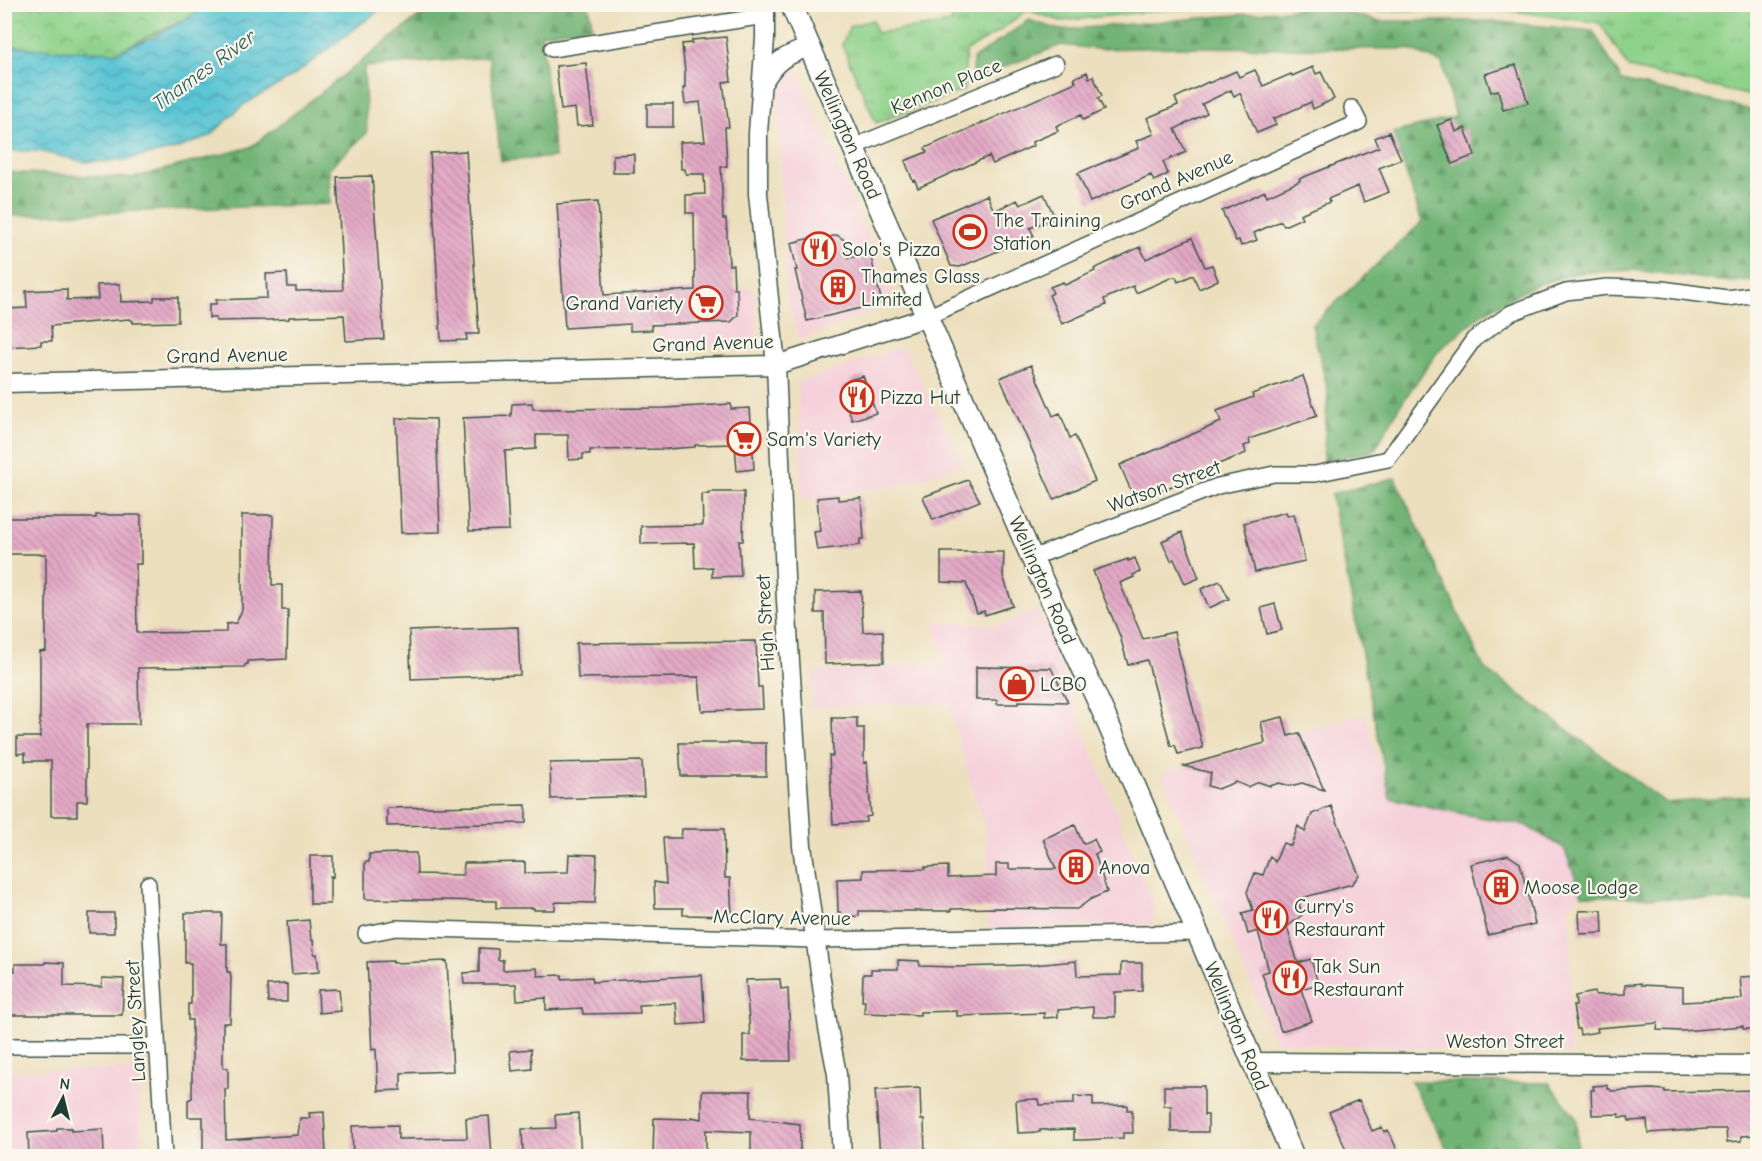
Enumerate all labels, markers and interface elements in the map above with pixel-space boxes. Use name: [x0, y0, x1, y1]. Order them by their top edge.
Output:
water label: Thames River: [148, 24, 262, 115]
street label: Kennon Place: [888, 54, 1005, 119]
street label: Wellington Road: [809, 68, 886, 203]
street label: Grand Avenue: [1116, 145, 1236, 216]
place label: The Training Station: [993, 209, 1101, 255]
sports icon: The Training Station: [952, 214, 988, 250]
restaurant icon: Solo's Pizza: [801, 231, 837, 267]
place label: Solo's Pizza: [842, 238, 940, 261]
place label: Thames Glass Limited: [861, 265, 980, 311]
building icon: Thames Glass Limited: [820, 269, 856, 305]
supermarket icon: Grand Variety: [688, 285, 724, 321]
place label: Grand Variety: [565, 292, 683, 315]
street label: Grand Avenue: [652, 330, 774, 357]
street label: Grand Avenue: [166, 343, 288, 368]
restaurant icon: Pizza Hut: [839, 379, 875, 415]
place label: Pizza Hut: [880, 386, 961, 409]
supermarket icon: Sam's Variety: [726, 421, 762, 457]
place label: Sam's Variety: [767, 428, 881, 451]
street label: Watson Street: [1104, 455, 1225, 518]
street label: Wellington Road: [1004, 513, 1081, 648]
street label: High Street: [751, 573, 780, 672]
shop icon: LCBO: [999, 666, 1035, 702]
place label: LCBO: [1040, 673, 1087, 696]
building icon: Anova: [1058, 849, 1094, 885]
place label: Anova: [1099, 856, 1150, 879]
building icon: Moose Lodge: [1483, 869, 1519, 905]
place label: Moose Lodge: [1524, 876, 1638, 899]
place label: Curry's Restaurant: [1294, 895, 1386, 941]
restaurant icon: Curry's Restaurant: [1253, 900, 1289, 936]
street label: McClary Avenue: [713, 905, 851, 930]
place label: Tak Sun Restaurant: [1313, 955, 1405, 1001]
street label: Langley Street: [121, 958, 150, 1082]
street label: Wellington Road: [1199, 958, 1274, 1094]
restaurant icon: Tak Sun Restaurant: [1272, 960, 1308, 996]
street label: Weston Street: [1446, 1030, 1565, 1053]
north arrow: [33, 1068, 93, 1128]
text: N: [58, 1075, 71, 1094]

